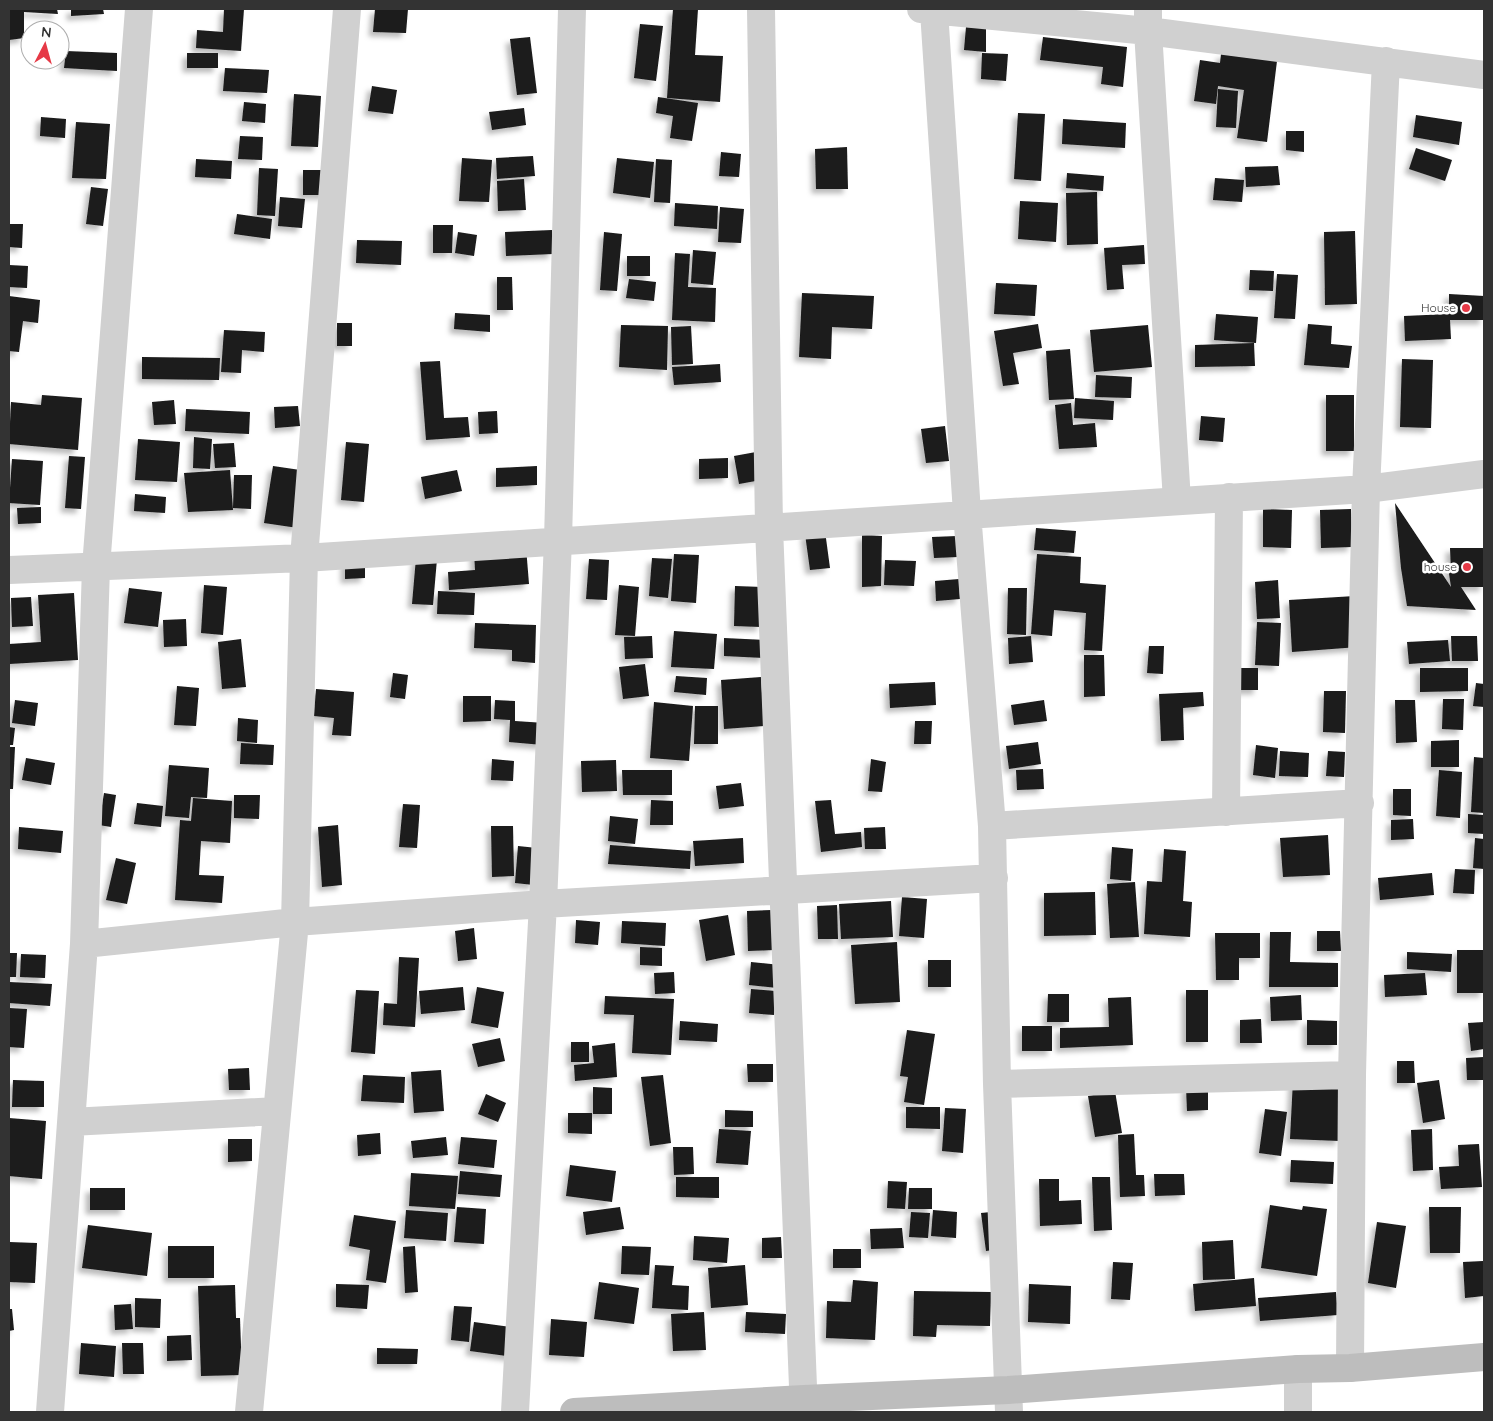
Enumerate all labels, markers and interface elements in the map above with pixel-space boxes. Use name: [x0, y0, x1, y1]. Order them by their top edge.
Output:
north arrow: [20, 20, 70, 70]
text: N: [40, 23, 52, 42]
place label: House: [1421, 300, 1456, 315]
marker: House: [1460, 302, 1472, 314]
place label: house: [1424, 559, 1457, 574]
marker: house: [1461, 561, 1473, 573]

